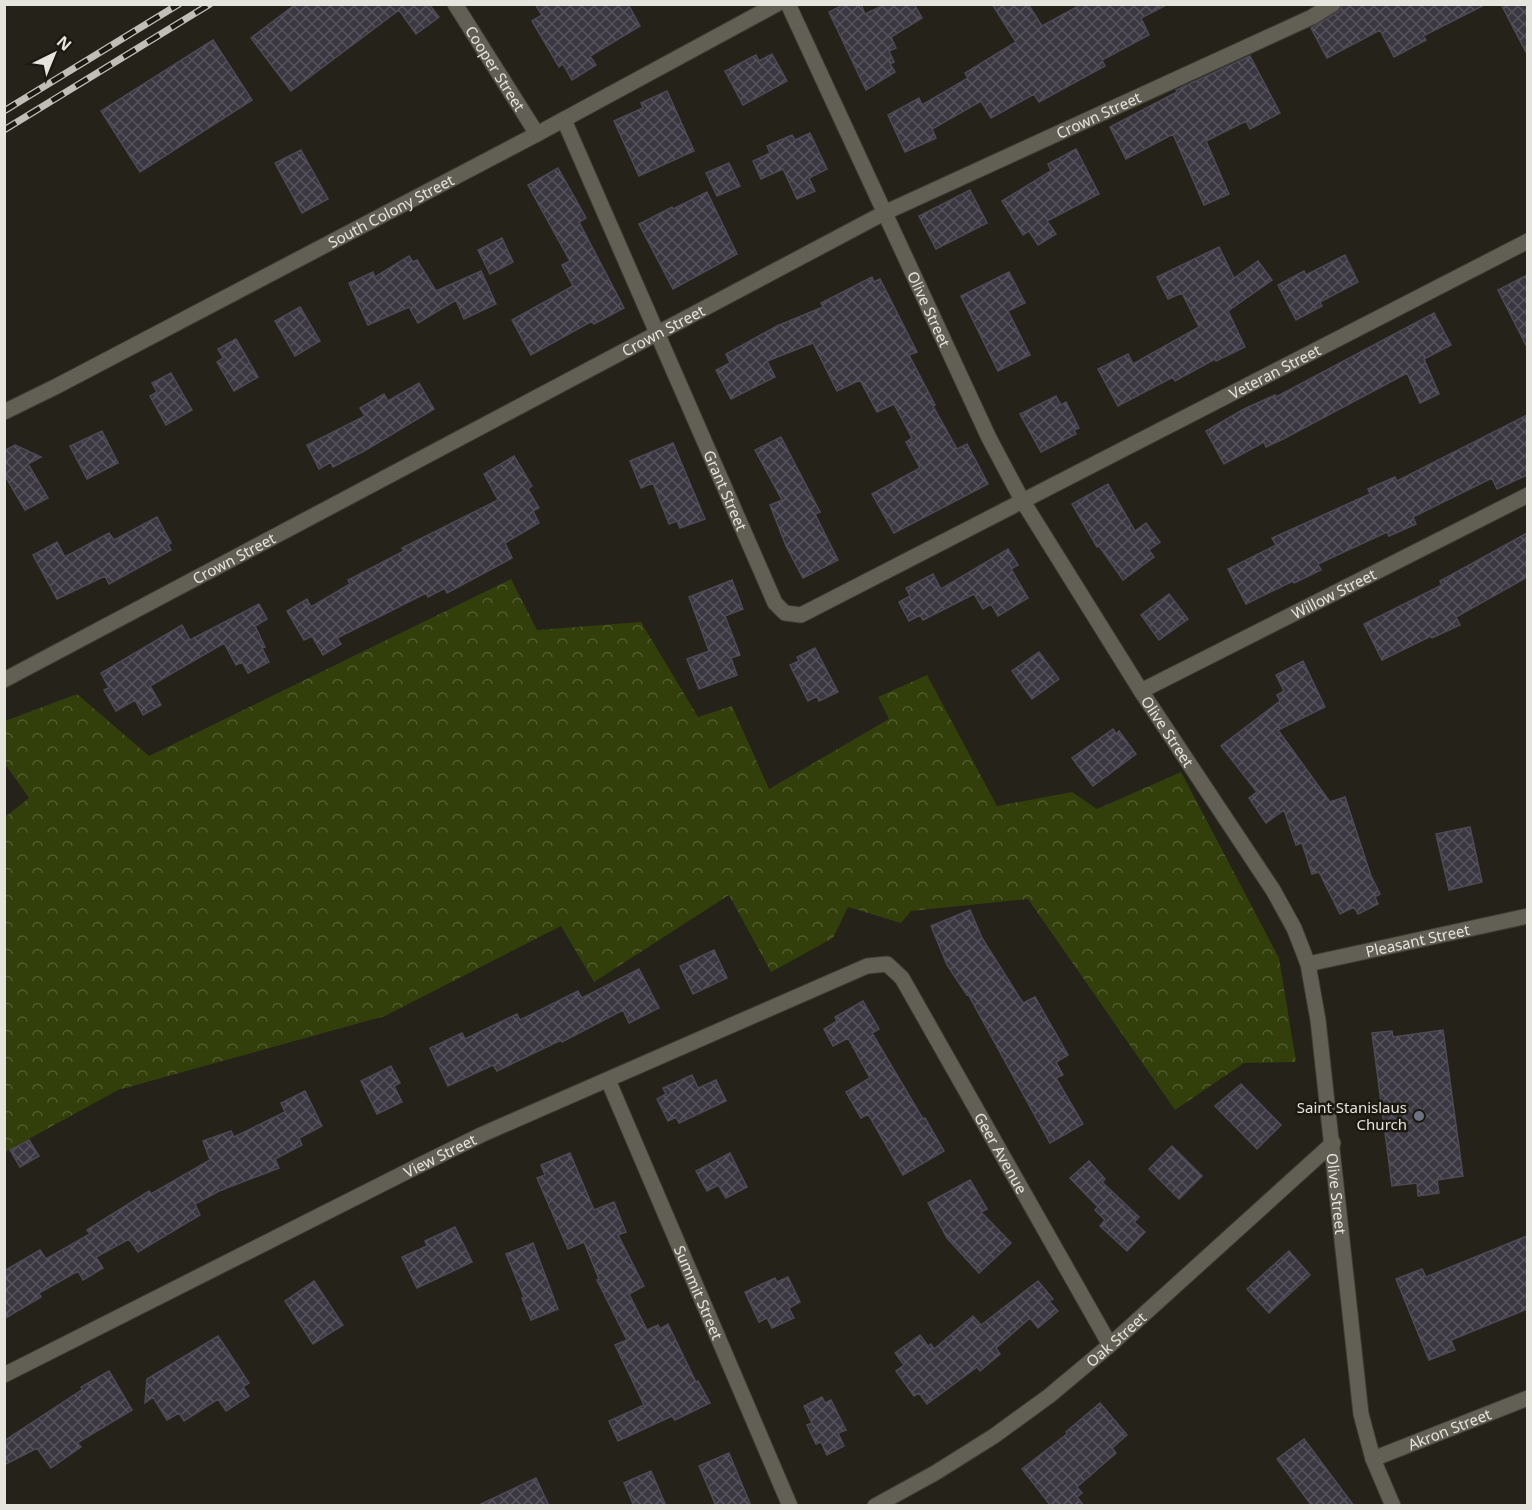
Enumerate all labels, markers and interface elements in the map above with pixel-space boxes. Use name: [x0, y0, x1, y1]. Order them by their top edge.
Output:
street label: Cooper Street: [461, 22, 530, 115]
north arrow: [24, 24, 84, 84]
text: N: [52, 31, 76, 56]
street label: Crown Street: [1053, 87, 1144, 143]
street label: South Colony Street: [324, 169, 458, 252]
street label: Olive Street: [903, 268, 956, 351]
street label: Crown Street: [618, 300, 708, 360]
street label: Veteran Street: [1225, 339, 1324, 403]
street label: Grant Street: [699, 447, 752, 534]
street label: Crown Street: [189, 528, 279, 588]
street label: Willow Street: [1288, 563, 1380, 623]
street label: Olive Street: [1137, 692, 1199, 771]
street label: Pleasant Street: [1364, 919, 1472, 961]
place label: Saint Stanislaus Church: [1297, 1097, 1407, 1134]
street label: Geer Avenue: [970, 1109, 1032, 1197]
marker: Saint Stanislaus Church: [1412, 1109, 1426, 1123]
street label: View Street: [400, 1129, 480, 1182]
street label: Olive Street: [1323, 1152, 1351, 1236]
street label: Summit Street: [670, 1242, 728, 1343]
street label: Oak Street: [1082, 1307, 1151, 1371]
street label: Akron Street: [1405, 1403, 1494, 1454]

